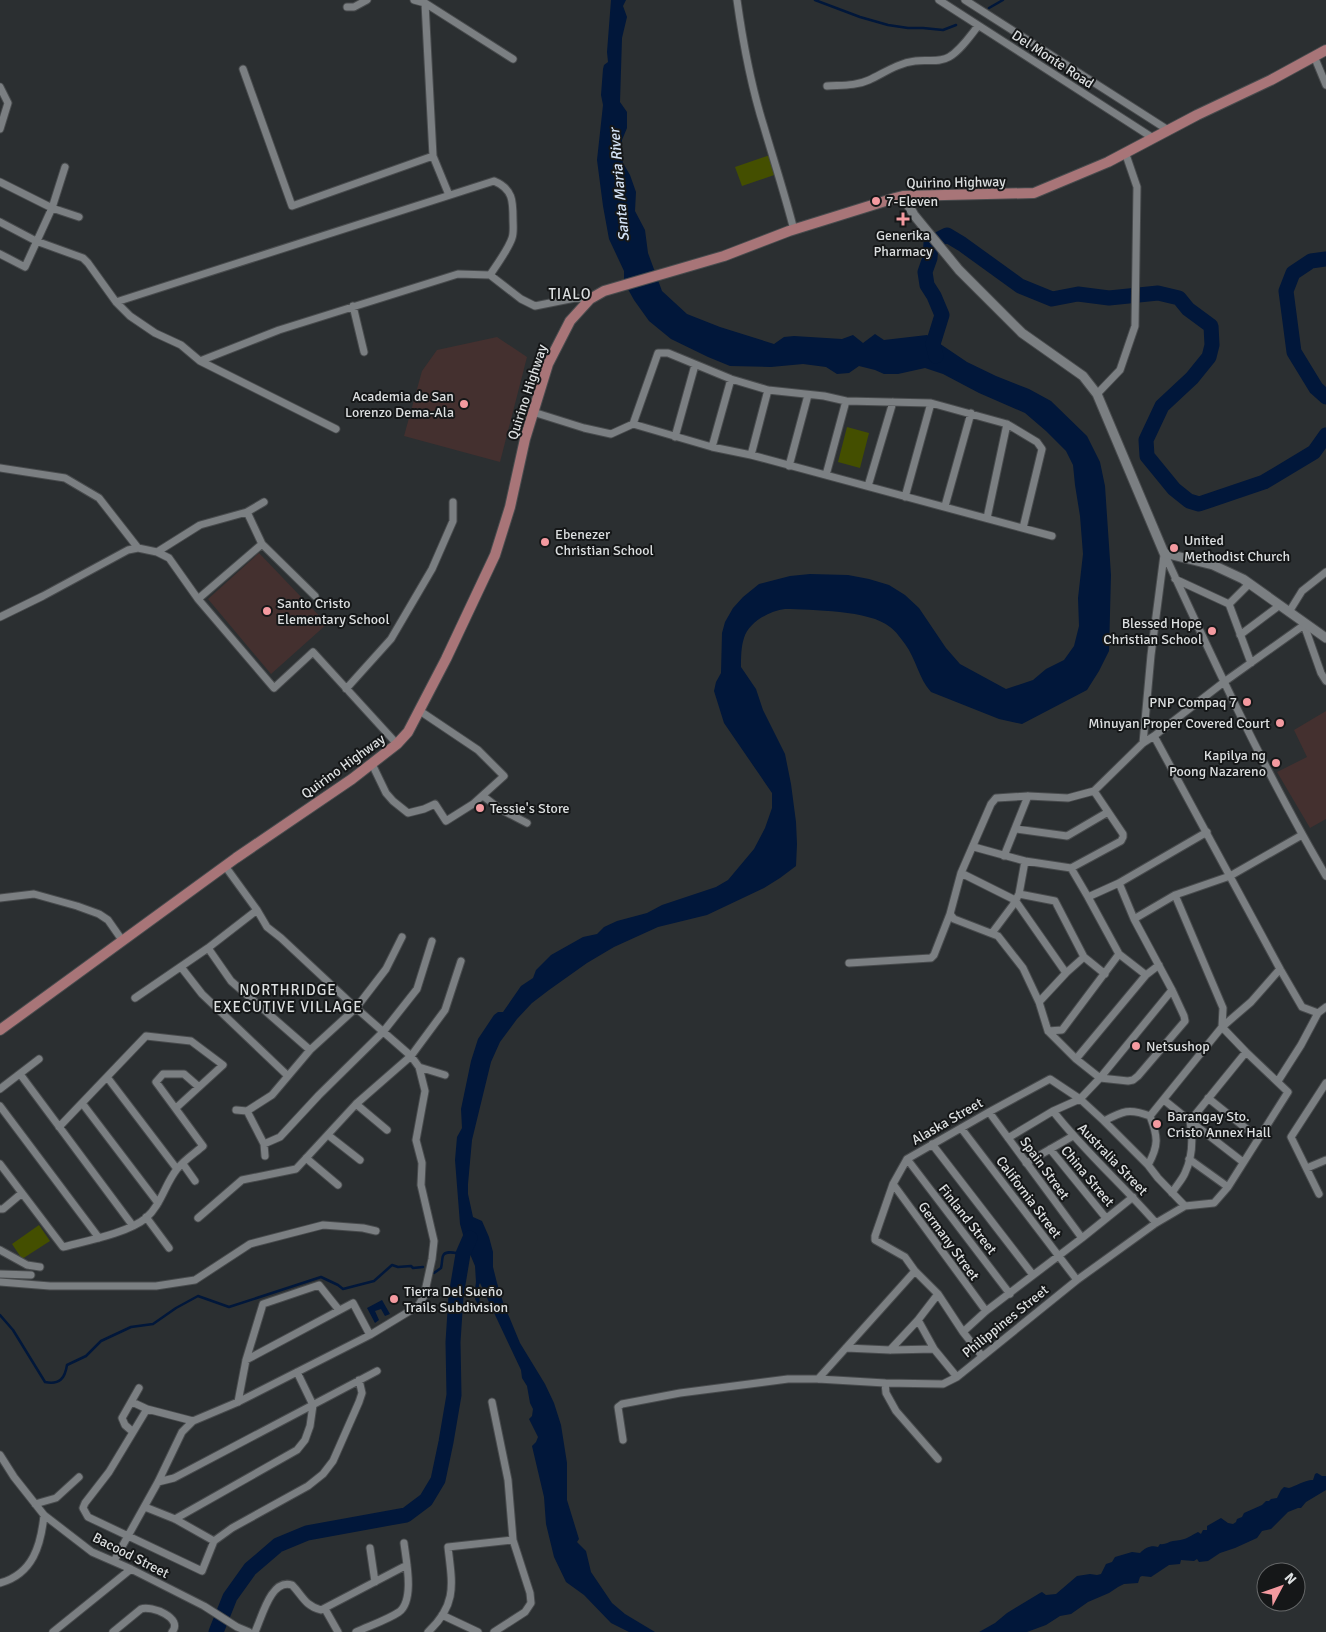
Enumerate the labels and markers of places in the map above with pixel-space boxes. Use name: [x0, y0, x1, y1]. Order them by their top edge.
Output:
place label: 7-Eleven: [886, 193, 938, 210]
marker: 7-Eleven: [870, 195, 882, 207]
marker: Generika Pharmacy: [897, 213, 909, 225]
place label: Generika Pharmacy: [873, 227, 933, 260]
place label: Academia de San Lorenzo Dema-Ala: [345, 388, 454, 421]
marker: Academia de San Lorenzo Dema-Ala: [458, 398, 470, 410]
place label: Ebenezer Christian School: [555, 526, 654, 559]
place label: United Methodist Church: [1184, 532, 1290, 565]
marker: Ebenezer Christian School: [539, 536, 551, 548]
marker: United Methodist Church: [1168, 542, 1180, 554]
place label: Santo Cristo Elementary School: [277, 595, 390, 628]
marker: Santo Cristo Elementary School: [261, 605, 273, 617]
place label: Blessed Hope Christian School: [1103, 615, 1202, 648]
marker: Blessed Hope Christian School: [1206, 625, 1218, 637]
place label: PNP Compaq 7: [1149, 694, 1237, 711]
marker: PNP Compaq 7: [1241, 696, 1253, 708]
place label: Minuyan Proper Covered Court: [1088, 715, 1270, 732]
marker: Minuyan Proper Covered Court: [1274, 717, 1286, 729]
place label: Kapilya ng Poong Nazareno: [1169, 747, 1266, 780]
marker: Kapilya ng Poong Nazareno: [1270, 757, 1282, 769]
place label: Tessie's Store: [490, 800, 570, 817]
marker: Tessie's Store: [474, 802, 486, 814]
place label: Netsushop: [1146, 1038, 1210, 1055]
marker: Netsushop: [1130, 1040, 1142, 1052]
place label: Barangay Sto. Cristo Annex Hall: [1167, 1108, 1271, 1141]
marker: Barangay Sto. Cristo Annex Hall: [1151, 1118, 1163, 1130]
place label: Tierra Del Sueño Trails Subdivision: [404, 1283, 508, 1316]
marker: Tierra Del Sueño Trails Subdivision: [388, 1293, 400, 1305]

